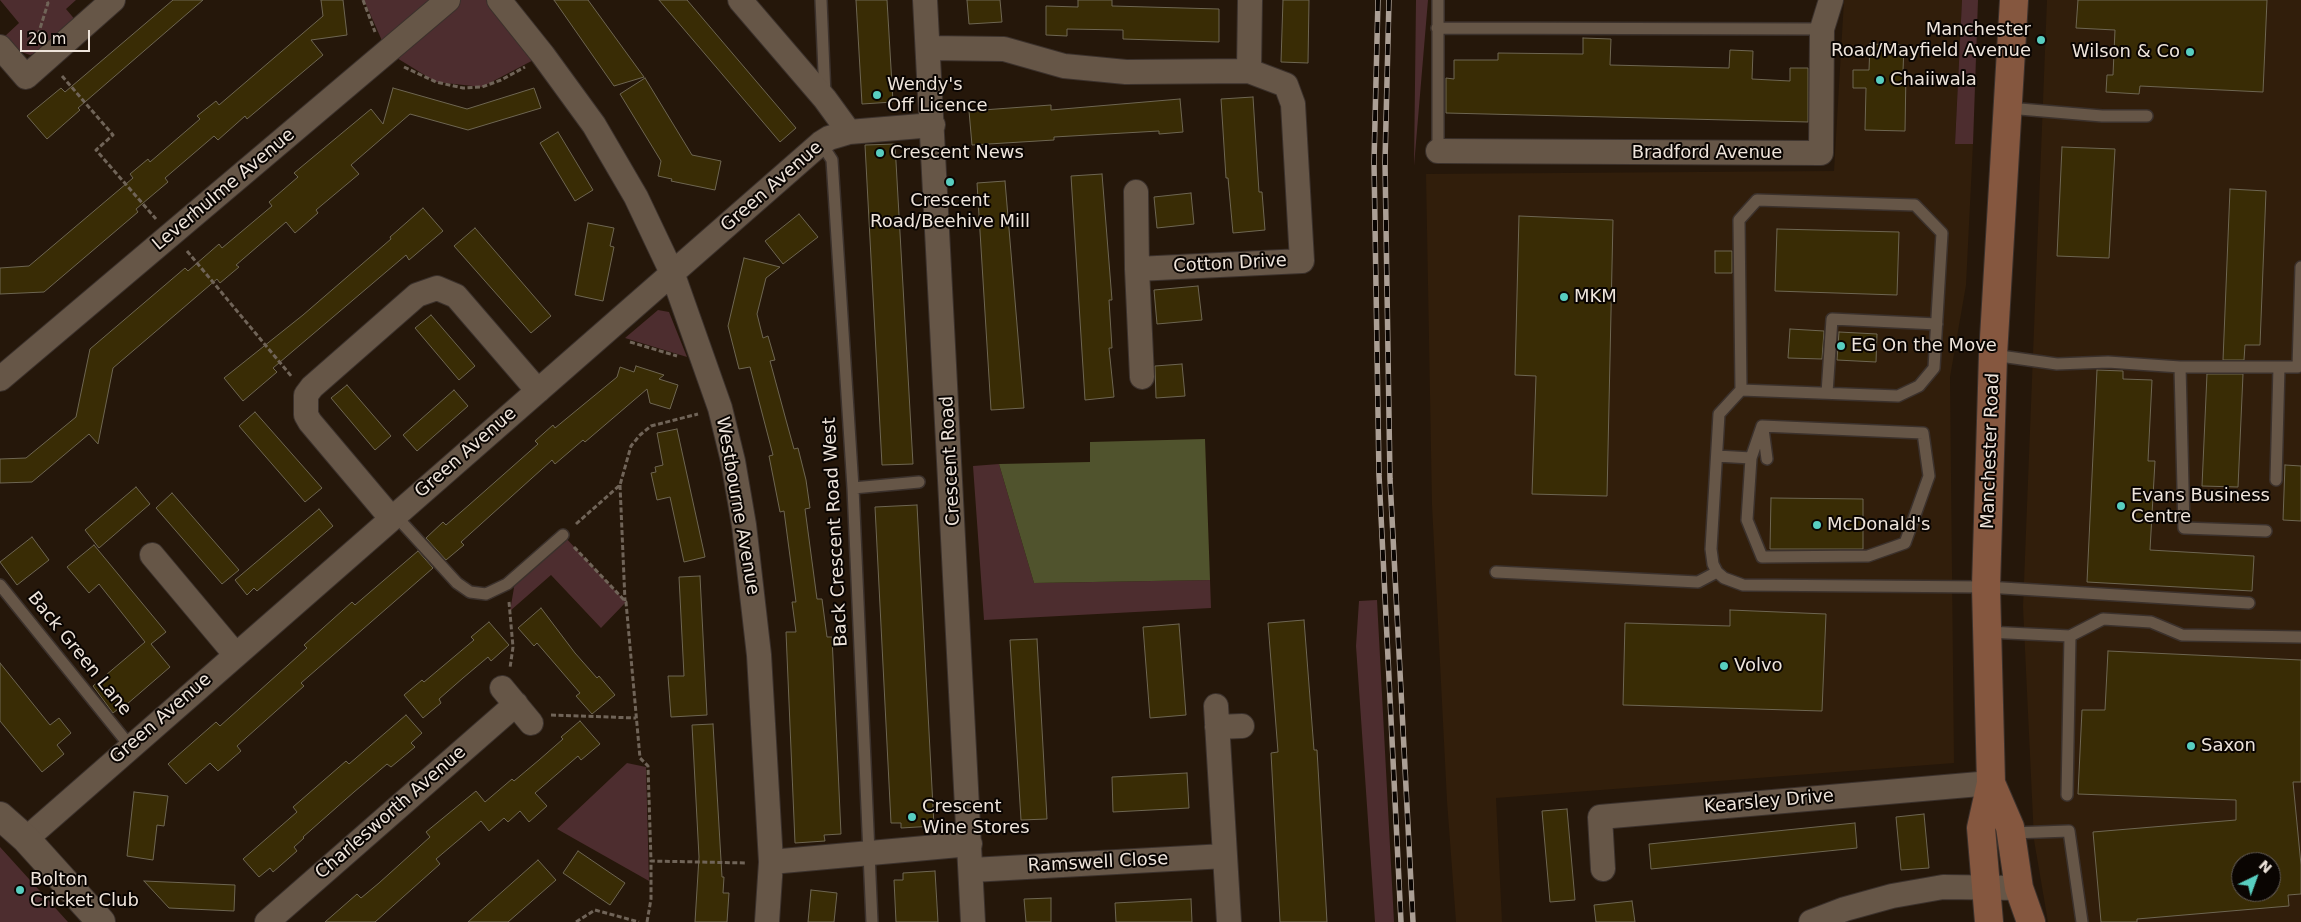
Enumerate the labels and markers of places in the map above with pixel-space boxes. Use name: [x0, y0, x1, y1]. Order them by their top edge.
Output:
place label: Manchester Road/Mayfield Avenue: [1831, 19, 2031, 62]
marker: Manchester Road/Mayfield Avenue: [2035, 34, 2047, 46]
place label: Wilson & Co: [2072, 41, 2180, 63]
marker: Wilson & Co: [2184, 46, 2196, 58]
place label: Chaiiwala: [1890, 69, 1977, 91]
place label: Wendy's Off Licence: [887, 74, 988, 116]
marker: Chaiiwala: [1874, 74, 1886, 86]
marker: Wendy's Off Licence: [871, 89, 883, 101]
place label: Crescent News: [890, 142, 1024, 164]
marker: Crescent News: [874, 147, 886, 159]
marker: Crescent Road/Beehive Mill: [944, 176, 956, 188]
place label: Crescent Road/Beehive Mill: [870, 190, 1030, 232]
place label: MKM: [1574, 286, 1617, 308]
marker: MKM: [1558, 291, 1570, 303]
place label: EG On the Move: [1851, 335, 1997, 357]
marker: EG On the Move: [1835, 340, 1847, 352]
place label: Evans Business Centre: [2131, 485, 2270, 528]
marker: Evans Business Centre: [2115, 500, 2127, 512]
place label: McDonald's: [1827, 514, 1930, 536]
marker: McDonald's: [1811, 519, 1823, 531]
place label: Volvo: [1734, 655, 1783, 677]
marker: Volvo: [1718, 660, 1730, 672]
place label: Saxon: [2201, 735, 2256, 757]
marker: Saxon: [2185, 740, 2197, 752]
place label: Crescent Wine Stores: [922, 796, 1030, 839]
marker: Crescent Wine Stores: [906, 811, 918, 823]
place label: Bolton Cricket Club: [30, 869, 139, 912]
marker: Bolton Cricket Club: [14, 884, 26, 896]

